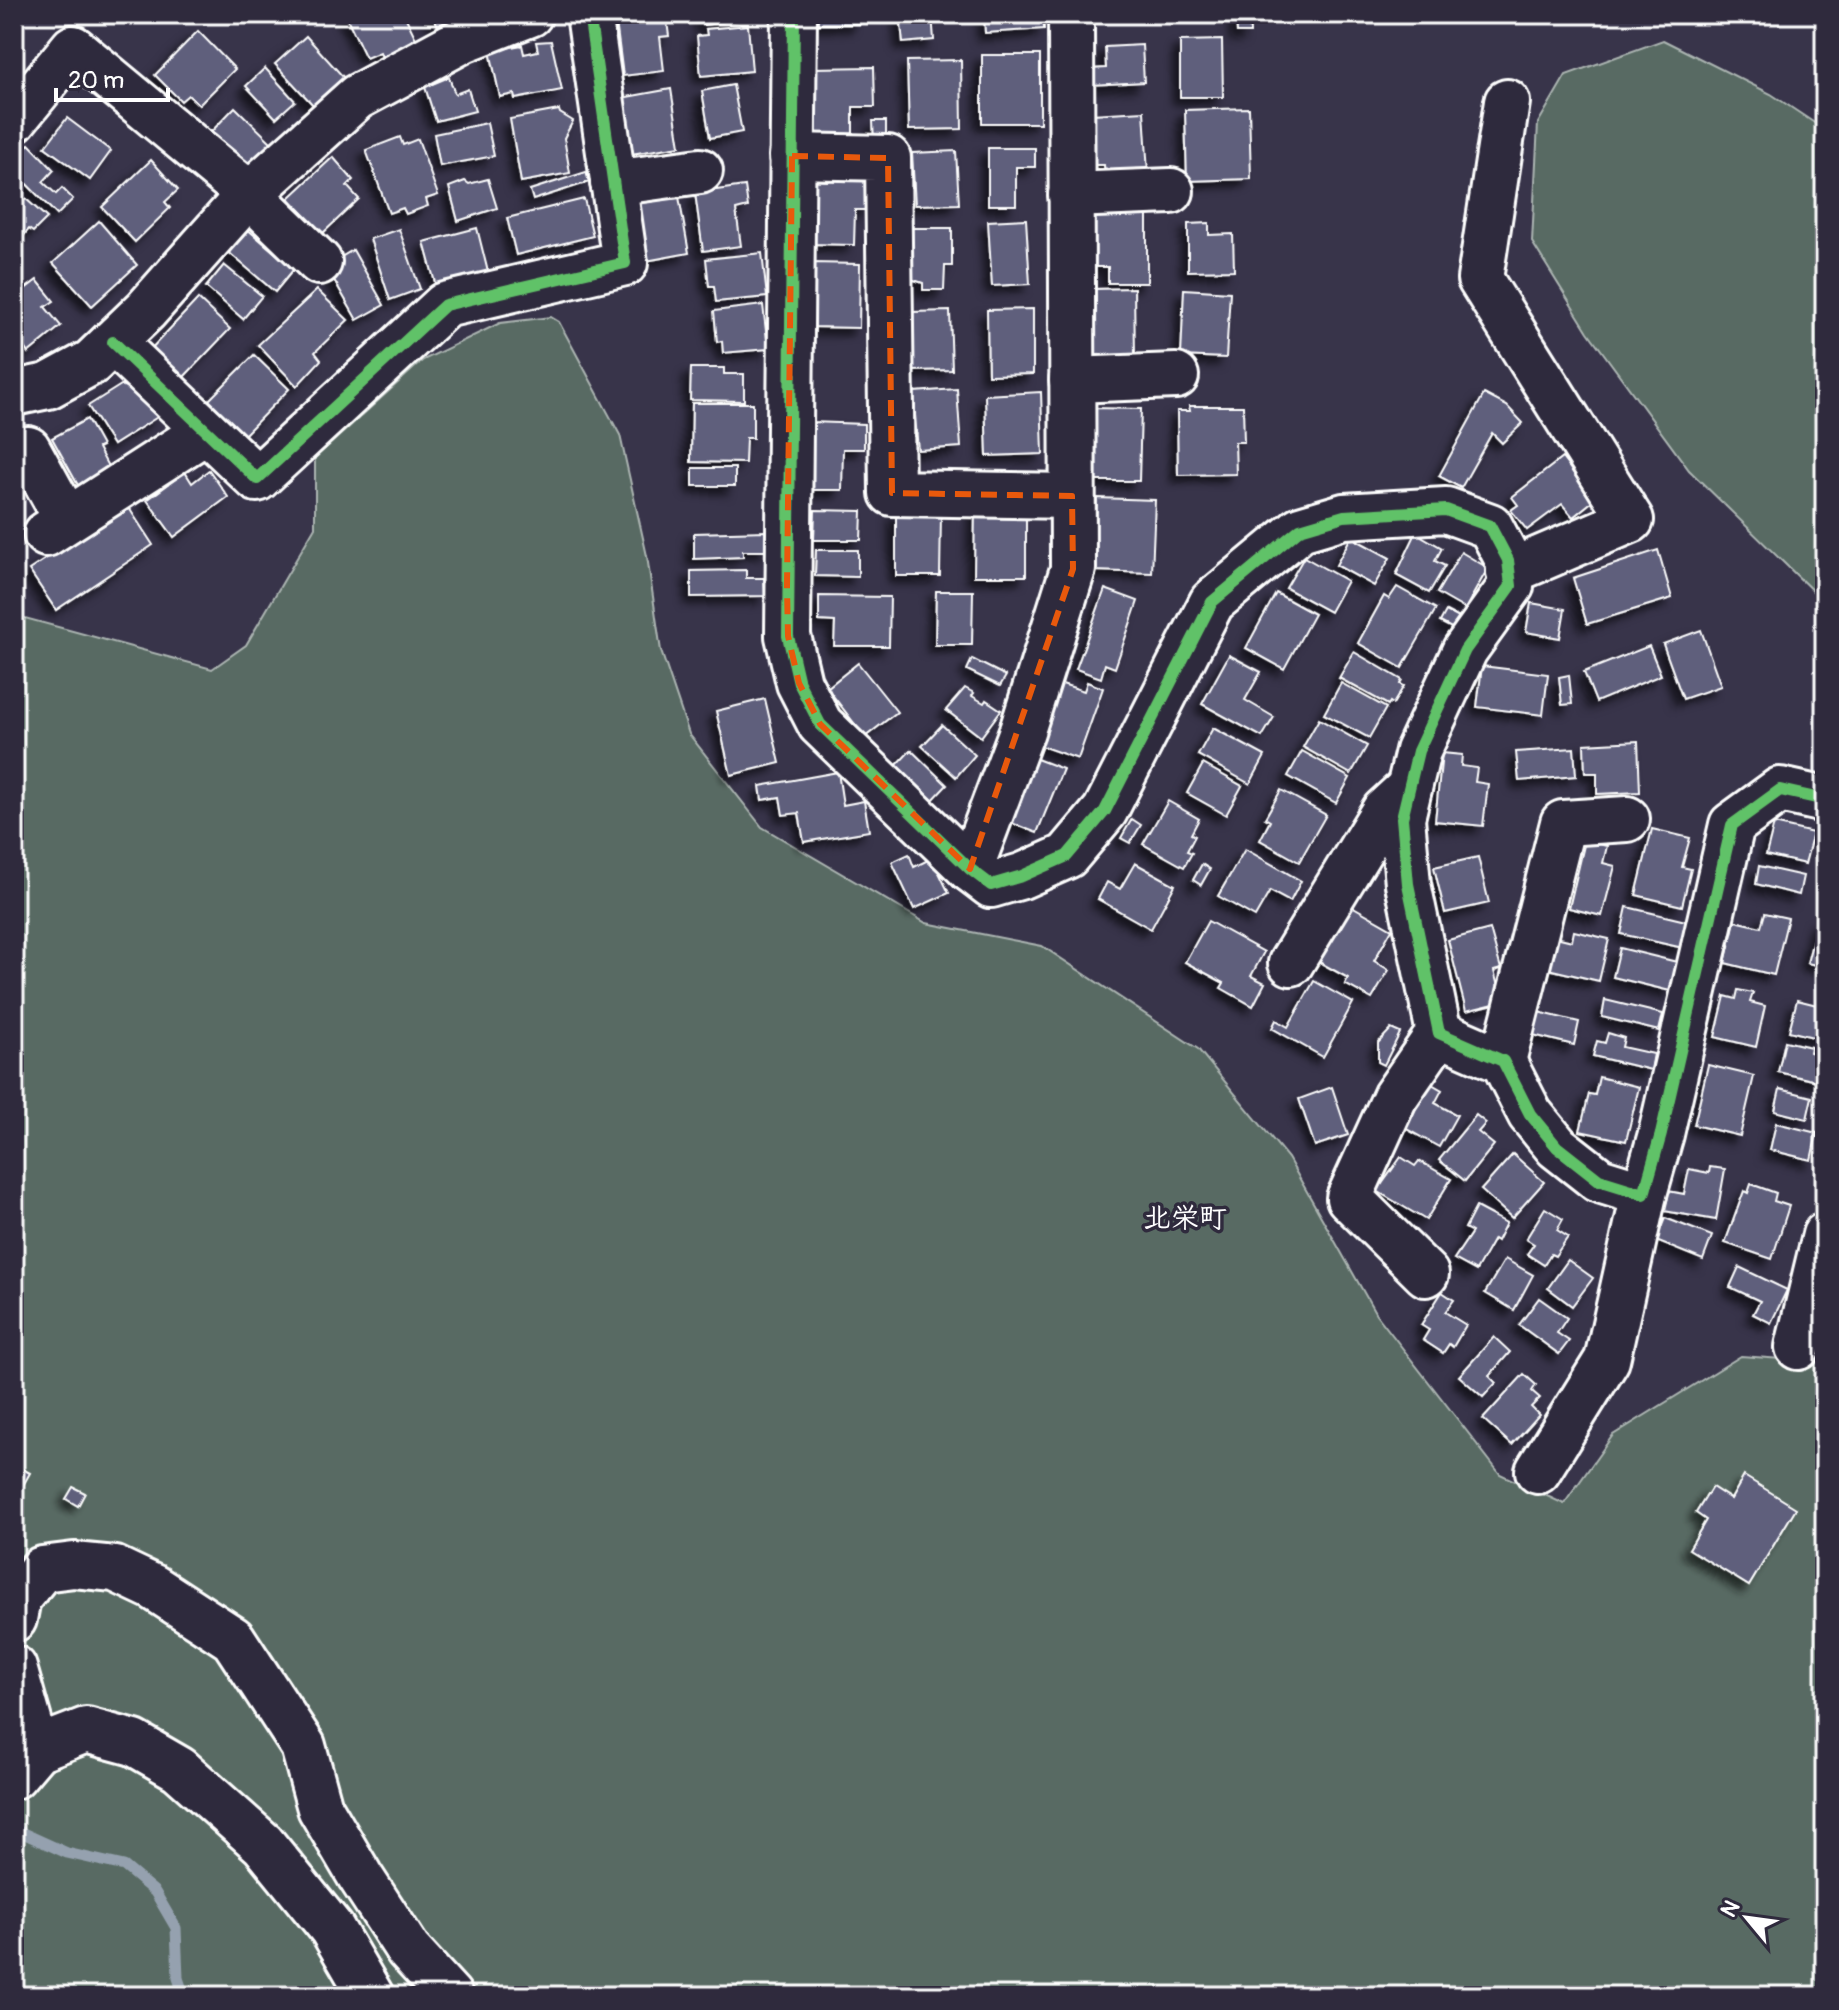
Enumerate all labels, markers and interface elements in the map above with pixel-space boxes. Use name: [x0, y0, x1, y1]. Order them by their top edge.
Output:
scale bar: [56, 52, 168, 102]
text: 20 m: [68, 66, 124, 95]
district label: 北栄町: [1143, 1201, 1227, 1236]
north arrow: [1707, 1878, 1787, 1958]
text: N: [1715, 1895, 1746, 1922]

